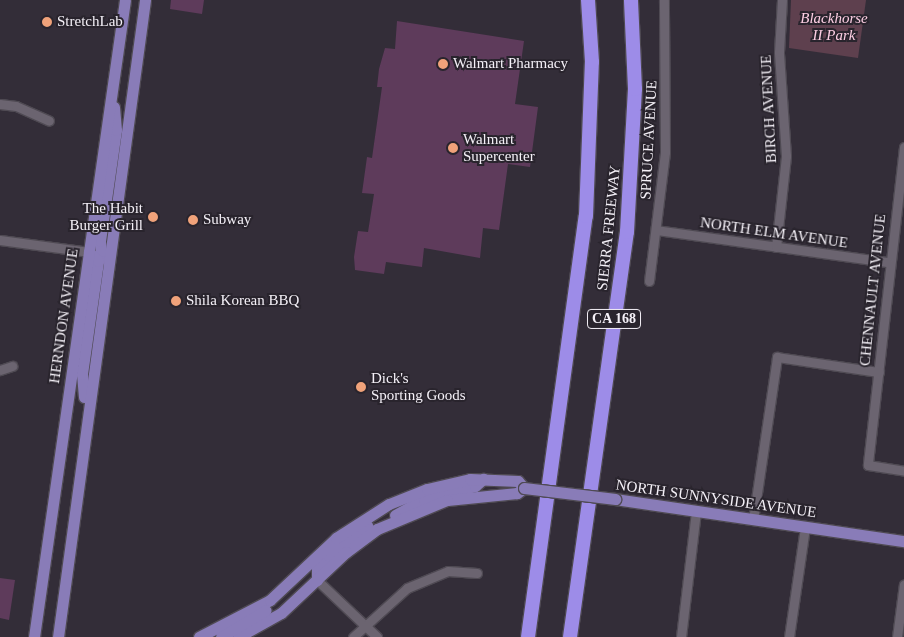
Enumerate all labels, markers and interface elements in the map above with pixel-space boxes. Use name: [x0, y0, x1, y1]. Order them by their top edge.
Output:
park label: Blackhorse II Park: [800, 9, 868, 44]
place label: StretchLab: [57, 13, 123, 31]
marker: StretchLab: [41, 16, 53, 28]
street label: BIRCH AVENUE: [757, 54, 781, 164]
place label: Walmart Pharmacy: [453, 55, 568, 73]
marker: Walmart Pharmacy: [437, 58, 449, 70]
street label: SPRUCE AVENUE: [637, 80, 661, 200]
place label: Walmart Supercenter: [463, 130, 535, 165]
marker: Walmart Supercenter: [447, 142, 459, 154]
street label: SIERRA FREEWAY: [593, 164, 625, 292]
place label: The Habit Burger Grill: [70, 199, 143, 234]
marker: The Habit Burger Grill: [147, 211, 159, 223]
place label: Subway: [203, 211, 251, 229]
street label: CHENNAULT AVENUE: [856, 213, 890, 367]
marker: Subway: [187, 214, 199, 226]
street label: NORTH ELM AVENUE: [699, 214, 849, 252]
street label: HERNDON AVENUE: [46, 247, 82, 385]
place label: Shila Korean BBQ: [186, 292, 299, 310]
marker: Shila Korean BBQ: [170, 295, 182, 307]
road number: CA 168: [586, 308, 642, 330]
place label: Dick's Sporting Goods: [371, 369, 466, 404]
marker: Dick's Sporting Goods: [355, 381, 367, 393]
street label: NORTH SUNNYSIDE AVENUE: [614, 476, 818, 522]

